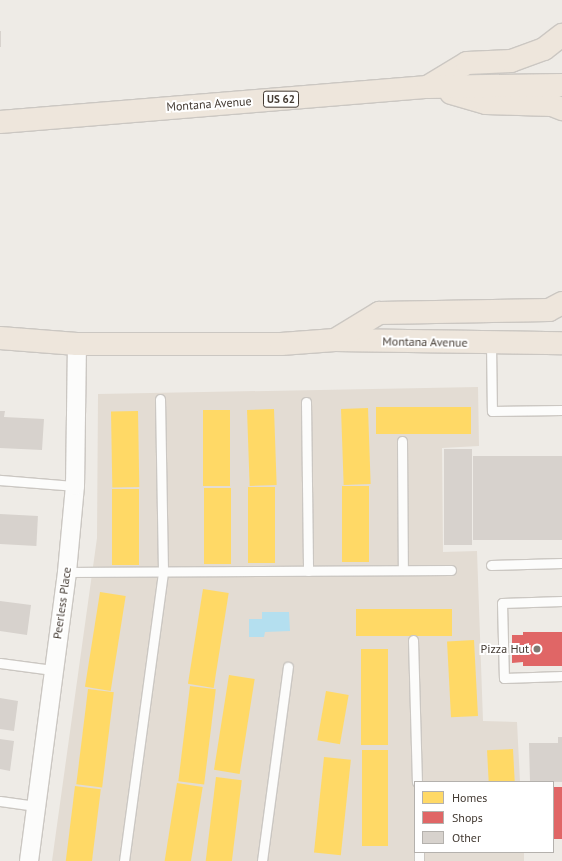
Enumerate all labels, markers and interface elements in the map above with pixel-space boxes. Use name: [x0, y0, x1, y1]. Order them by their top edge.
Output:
road number: US 62: [263, 90, 299, 108]
street label: Montana Avenue: [166, 94, 252, 114]
street label: Montana Avenue: [382, 334, 468, 350]
street label: Peerless Place: [50, 566, 74, 640]
place label: Pizza Hut: [481, 642, 529, 656]
marker: Pizza Hut: [532, 644, 542, 654]
legend: [414, 781, 554, 853]
text: Homes: [452, 790, 487, 805]
text: Shops: [452, 810, 483, 825]
text: Other: [452, 830, 481, 845]

